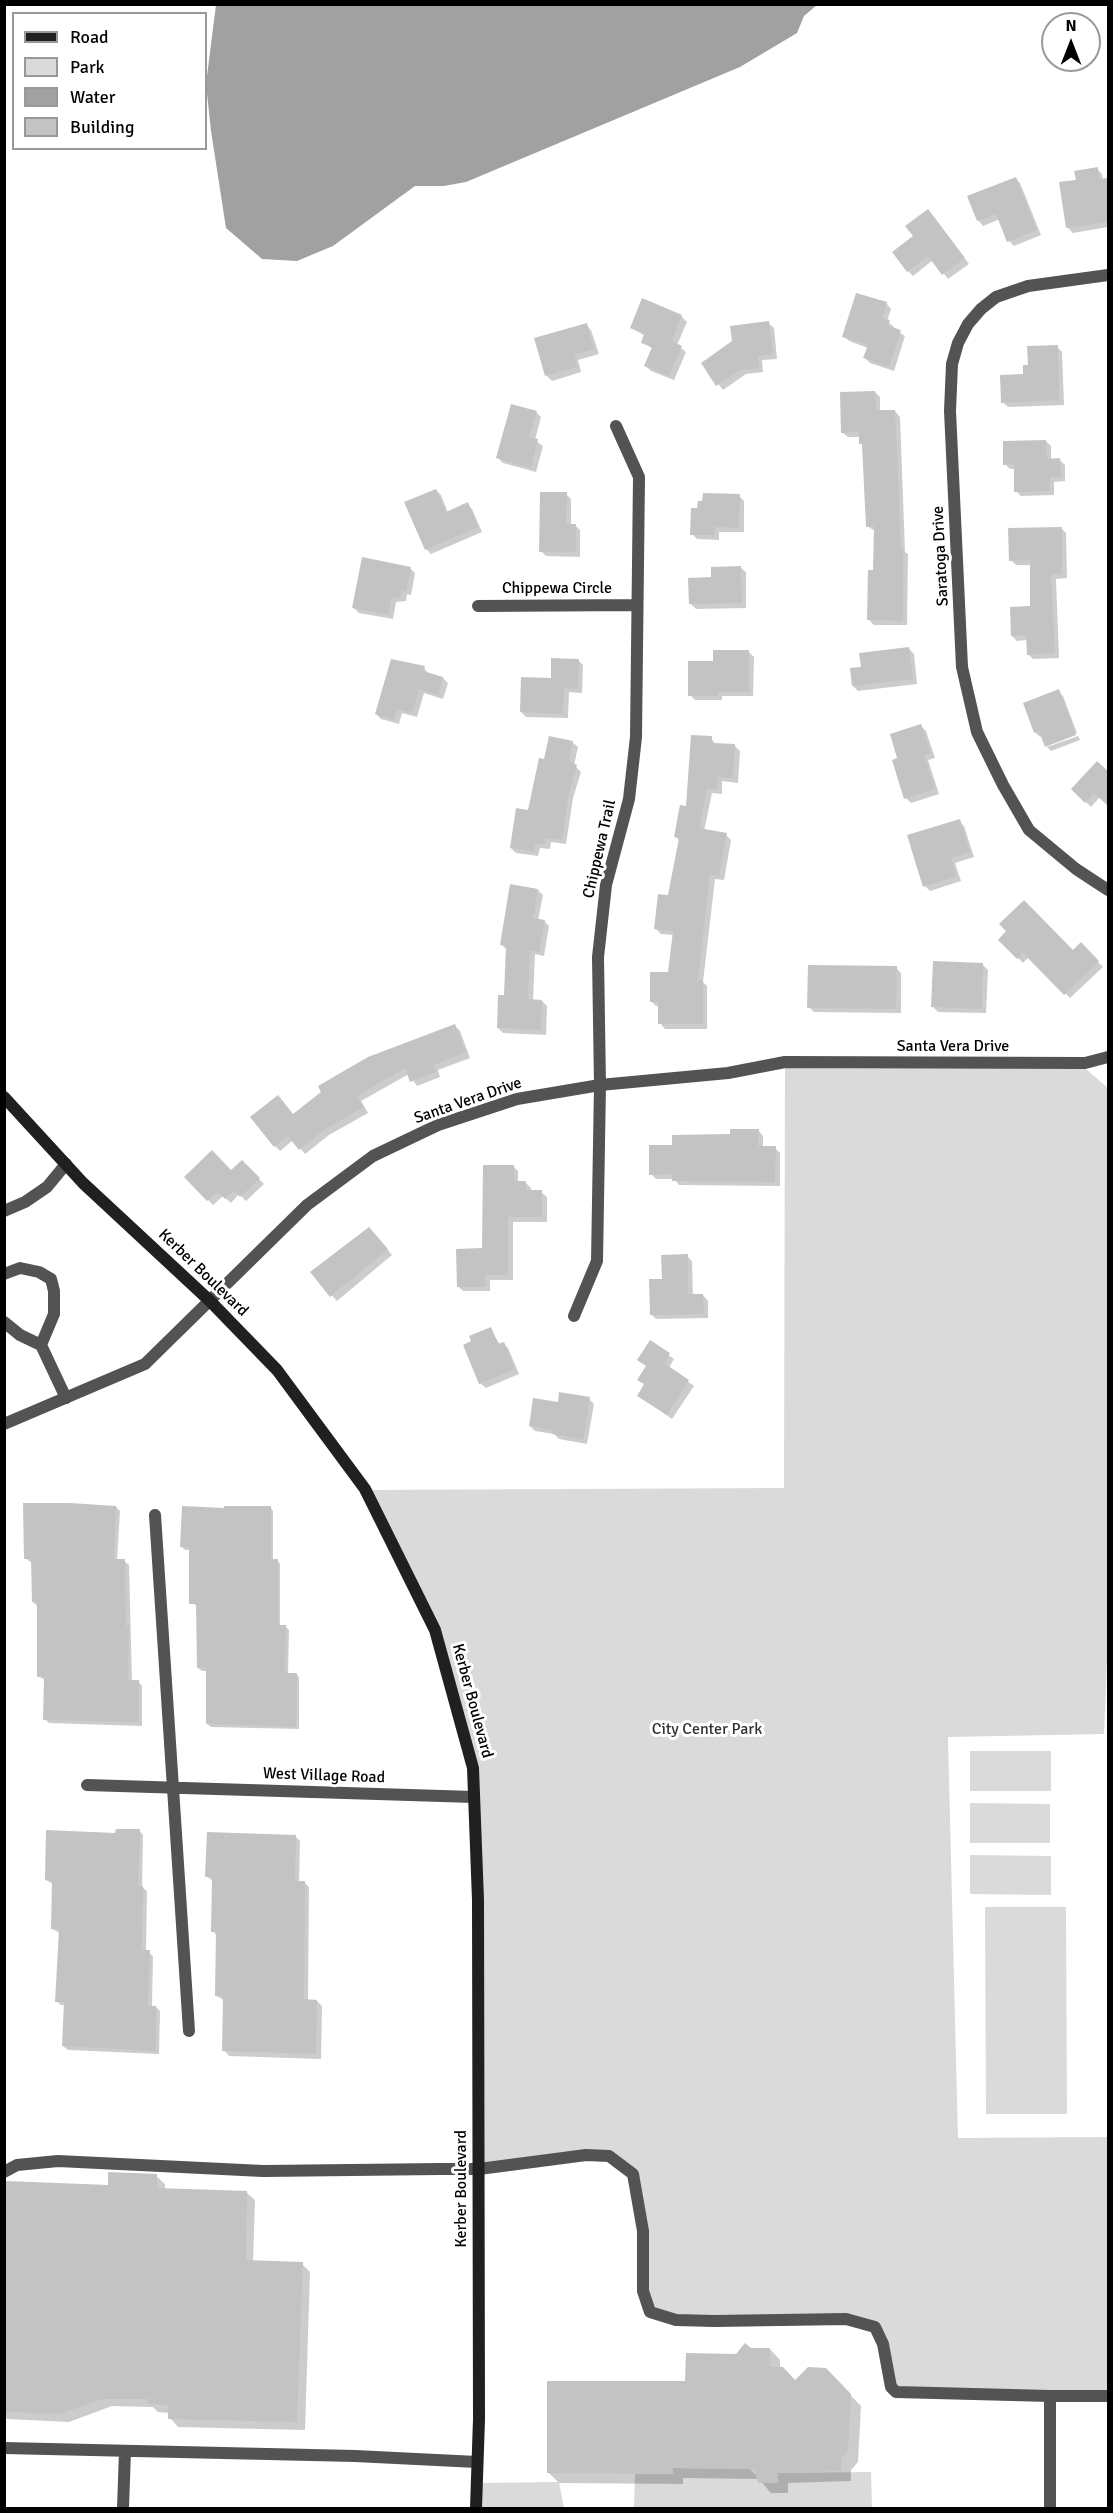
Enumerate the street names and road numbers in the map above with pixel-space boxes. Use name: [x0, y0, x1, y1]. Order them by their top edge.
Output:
street label: Saratoga Drive: [929, 505, 953, 607]
street label: Chippewa Circle: [502, 579, 612, 599]
street label: Chippewa Trail: [579, 798, 621, 900]
street label: Santa Vera Drive: [897, 1037, 1009, 1057]
street label: Santa Vera Drive: [412, 1074, 524, 1128]
street label: Kerber Boulevard: [154, 1225, 252, 1321]
street label: Kerber Boulevard: [447, 1642, 497, 1760]
street label: West Village Road: [263, 1764, 385, 1788]
street label: Kerber Boulevard: [452, 2130, 472, 2248]

